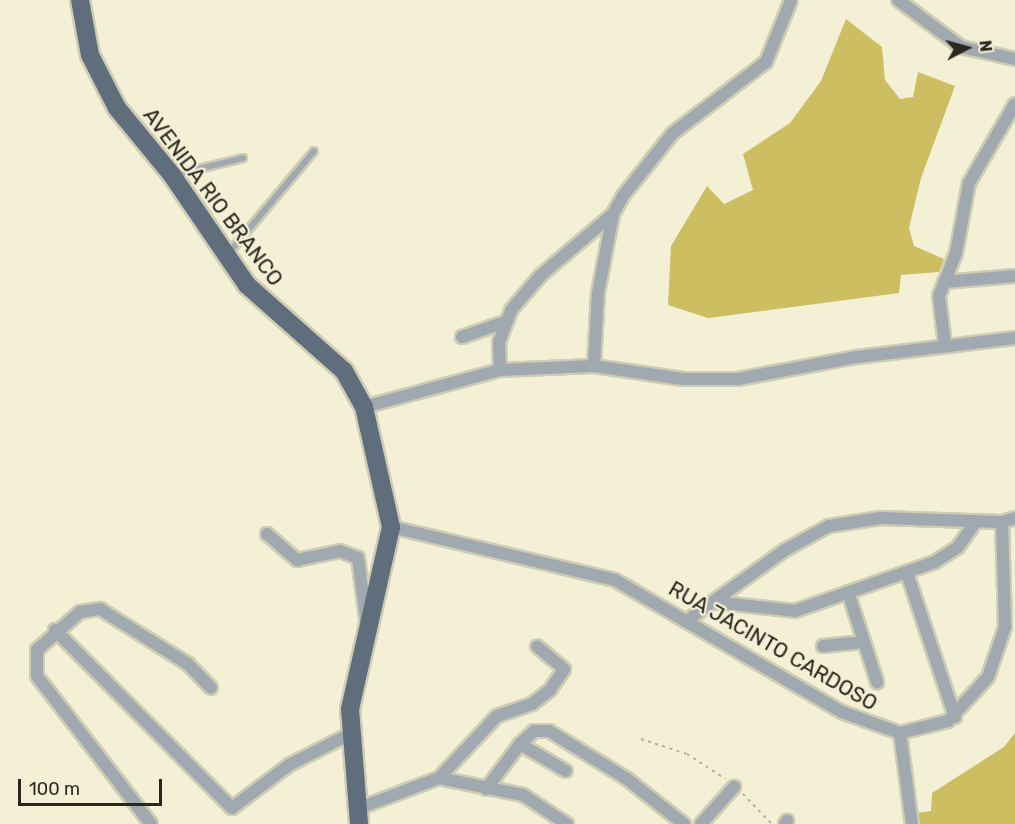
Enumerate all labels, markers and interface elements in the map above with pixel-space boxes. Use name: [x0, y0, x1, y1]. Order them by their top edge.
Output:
north arrow: [937, 18, 997, 78]
text: N: [975, 39, 995, 53]
street label: AVENIDA RIO BRANCO: [138, 103, 288, 291]
street label: RUA JACINTO CARDOSO: [664, 576, 882, 716]
scale bar: [21, 767, 165, 805]
text: 100 m: [29, 778, 80, 800]

